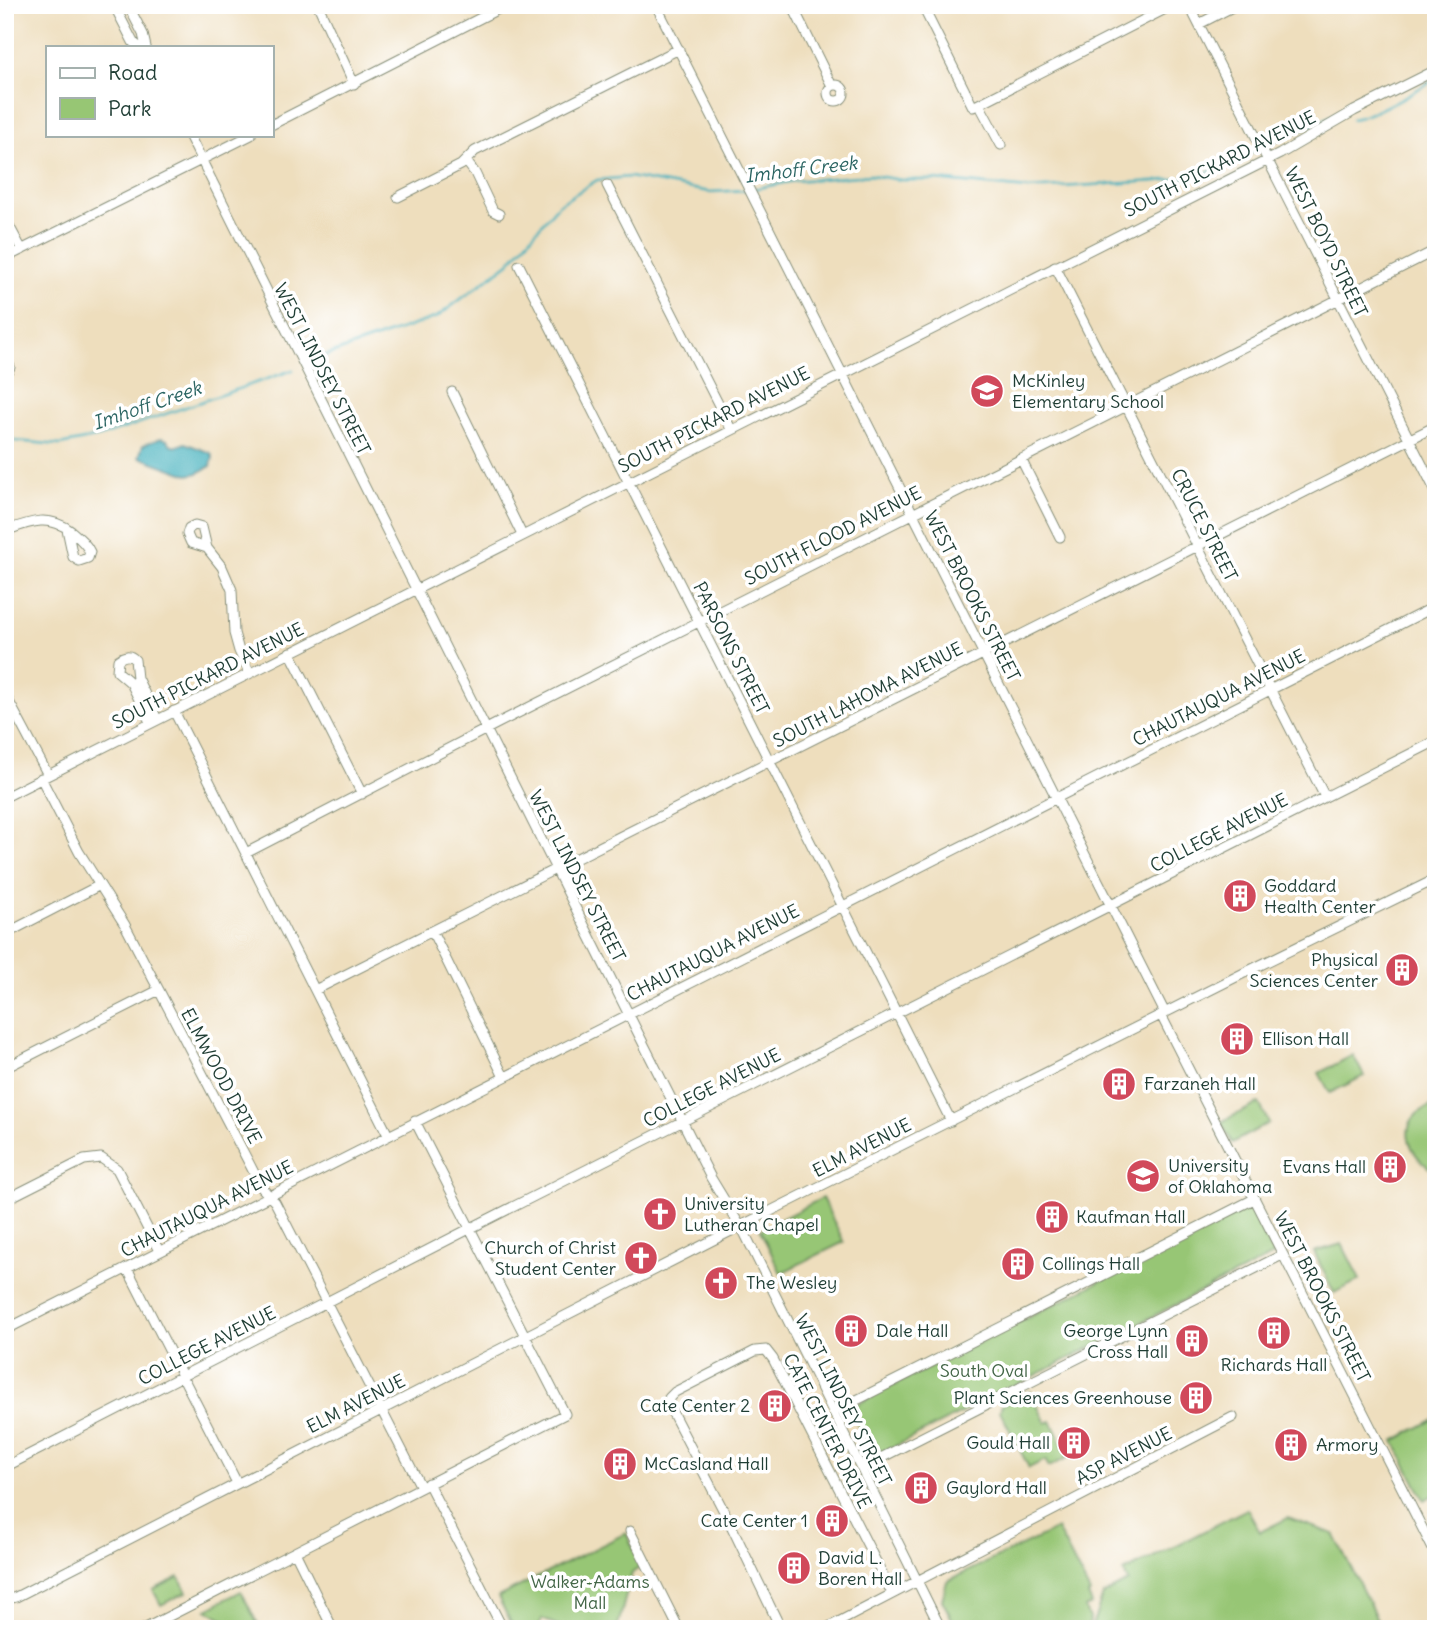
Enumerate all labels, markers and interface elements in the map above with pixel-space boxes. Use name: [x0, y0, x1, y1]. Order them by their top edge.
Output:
legend: [46, 46, 273, 136]
text: Road: [108, 59, 157, 86]
text: Park: [108, 95, 151, 122]
street label: SOUTH PICKARD AVENUE: [1120, 105, 1320, 222]
water label: Imhoff Creek: [743, 150, 860, 188]
street label: WEST BOYD STREET: [1280, 163, 1373, 321]
street label: WEST LINDSEY STREET: [269, 279, 376, 458]
street label: SOUTH PICKARD AVENUE: [614, 361, 814, 478]
place label: McKinley Elementary School: [1012, 369, 1164, 413]
school or university icon: McKinley Elementary School: [968, 372, 1006, 410]
water label: Imhoff Creek: [90, 375, 206, 435]
street label: CRUCE STREET: [1166, 465, 1243, 585]
street label: SOUTH FLOOD AVENUE: [741, 481, 925, 590]
street label: WEST BROOKS STREET: [919, 507, 1025, 685]
street label: PARSONS STREET: [688, 578, 775, 718]
street label: SOUTH PICKARD AVENUE: [108, 617, 308, 734]
street label: SOUTH LAHOMA AVENUE: [769, 637, 966, 752]
street label: CHAUTAUQUA AVENUE: [1129, 644, 1309, 751]
street label: WEST LINDSEY STREET: [524, 786, 631, 965]
street label: COLLEGE AVENUE: [1146, 788, 1291, 877]
place label: Goddard Health Center: [1264, 874, 1376, 918]
building icon: Goddard Health Center: [1221, 877, 1259, 915]
street label: CHAUTAUQUA AVENUE: [623, 899, 803, 1006]
place label: Physical Sciences Center: [1249, 948, 1379, 992]
building icon: Physical Sciences Center: [1383, 951, 1421, 989]
street label: ELMWOOD DRIVE: [176, 1004, 267, 1147]
building icon: Ellison Hall: [1218, 1020, 1256, 1058]
place label: Ellison Hall: [1262, 1027, 1349, 1050]
street label: COLLEGE AVENUE: [639, 1043, 784, 1132]
building icon: Farzaneh Hall: [1100, 1065, 1138, 1103]
place label: Farzaneh Hall: [1144, 1072, 1256, 1095]
street label: ELM AVENUE: [809, 1113, 915, 1182]
building icon: Evans Hall: [1371, 1148, 1409, 1186]
place label: University of Oklahoma: [1168, 1154, 1272, 1198]
street label: CHAUTAUQUA AVENUE: [117, 1155, 297, 1262]
place label: Evans Hall: [1283, 1155, 1366, 1178]
school or university icon: University of Oklahoma: [1124, 1157, 1162, 1195]
place label: University Lutheran Chapel: [684, 1192, 819, 1236]
church icon: University Lutheran Chapel: [641, 1195, 679, 1233]
building icon: Kaufman Hall: [1033, 1198, 1071, 1236]
place label: Kaufman Hall: [1076, 1205, 1186, 1228]
street label: WEST BROOKS STREET: [1269, 1208, 1375, 1386]
place label: Church of Christ Student Center: [484, 1236, 617, 1280]
church icon: Church of Christ Student Center: [622, 1239, 660, 1277]
building icon: Collings Hall: [999, 1245, 1037, 1283]
place label: Collings Hall: [1042, 1252, 1140, 1275]
church icon: The Wesley: [702, 1264, 740, 1302]
place label: The Wesley: [746, 1271, 837, 1294]
street label: COLLEGE AVENUE: [134, 1301, 279, 1390]
street label: WEST LINDSEY STREET: [790, 1310, 897, 1489]
building icon: Dale Hall: [832, 1312, 870, 1350]
building icon: Richards Hall: [1255, 1314, 1293, 1352]
place label: Dale Hall: [876, 1319, 948, 1342]
place label: George Lynn Cross Hall: [1063, 1319, 1168, 1363]
building icon: George Lynn Cross Hall: [1173, 1322, 1211, 1360]
street label: CATE CENTER DRIVE: [778, 1349, 877, 1512]
place label: Richards Hall: [1221, 1353, 1327, 1376]
park label: South Oval: [940, 1359, 1028, 1382]
street label: ELM AVENUE: [303, 1369, 409, 1438]
building icon: Plant Sciences Greenhouse: [1177, 1379, 1215, 1417]
place label: Plant Sciences Greenhouse: [953, 1386, 1172, 1409]
building icon: Cate Center 2: [756, 1387, 794, 1425]
place label: Cate Center 2: [640, 1394, 750, 1417]
street label: ASP AVENUE: [1072, 1422, 1176, 1490]
building icon: Gould Hall: [1055, 1424, 1093, 1462]
building icon: Armory: [1272, 1426, 1310, 1464]
place label: Gould Hall: [966, 1431, 1050, 1454]
place label: Armory: [1316, 1433, 1378, 1456]
building icon: McCasland Hall: [601, 1445, 639, 1483]
place label: McCasland Hall: [644, 1452, 768, 1475]
building icon: Gaylord Hall: [902, 1469, 940, 1507]
place label: Gaylord Hall: [946, 1476, 1047, 1499]
building icon: Cate Center 1: [813, 1502, 851, 1540]
place label: Cate Center 1: [700, 1509, 808, 1532]
place label: David L. Boren Hall: [818, 1546, 902, 1590]
building icon: David L. Boren Hall: [775, 1549, 813, 1587]
park label: Walker-Adams Mall: [530, 1570, 650, 1614]

